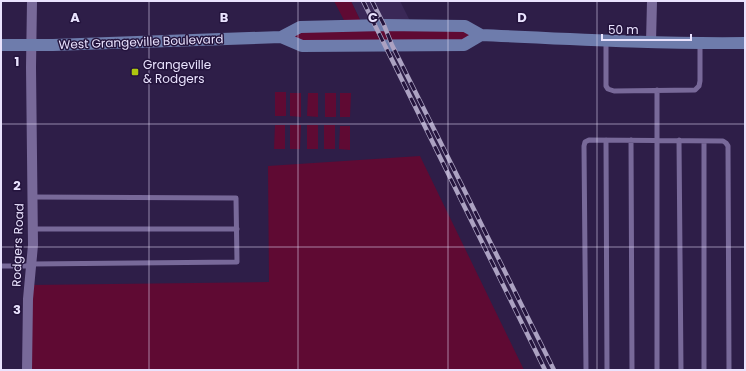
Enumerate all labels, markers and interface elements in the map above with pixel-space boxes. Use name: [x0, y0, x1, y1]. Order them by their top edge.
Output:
text: A: [70, 8, 80, 27]
text: B: [220, 8, 229, 27]
text: C: [368, 8, 378, 27]
text: D: [517, 8, 527, 27]
scale bar: [602, 16, 691, 42]
text: 50 m: [608, 21, 639, 38]
street label: West Grangeville Boulevard: [58, 30, 224, 53]
text: 1: [15, 52, 19, 71]
place label: Grangeville & Rodgers: [143, 56, 211, 87]
marker: Grangeville & Rodgers: [130, 67, 140, 77]
text: 2: [13, 176, 21, 195]
street label: Rodgers Road: [8, 203, 27, 287]
text: 3: [13, 300, 21, 319]

